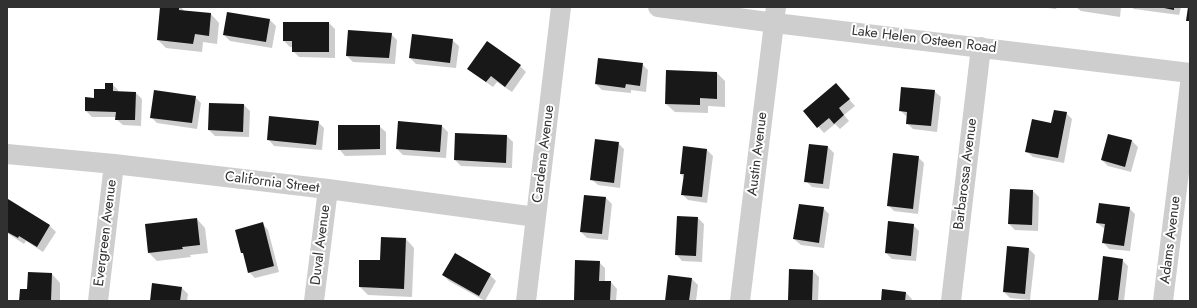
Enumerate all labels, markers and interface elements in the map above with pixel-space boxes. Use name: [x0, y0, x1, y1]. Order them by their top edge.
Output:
street label: Lake Helen Osteen Road: [851, 23, 997, 57]
street label: Cardena Avenue: [530, 104, 558, 204]
street label: Austin Avenue: [745, 111, 771, 197]
street label: Barbarossa Avenue: [951, 117, 981, 231]
street label: California Street: [224, 169, 320, 197]
street label: Evergreen Avenue: [91, 179, 121, 287]
street label: Adams Avenue: [1157, 195, 1185, 285]
street label: Duval Avenue: [308, 204, 334, 286]

